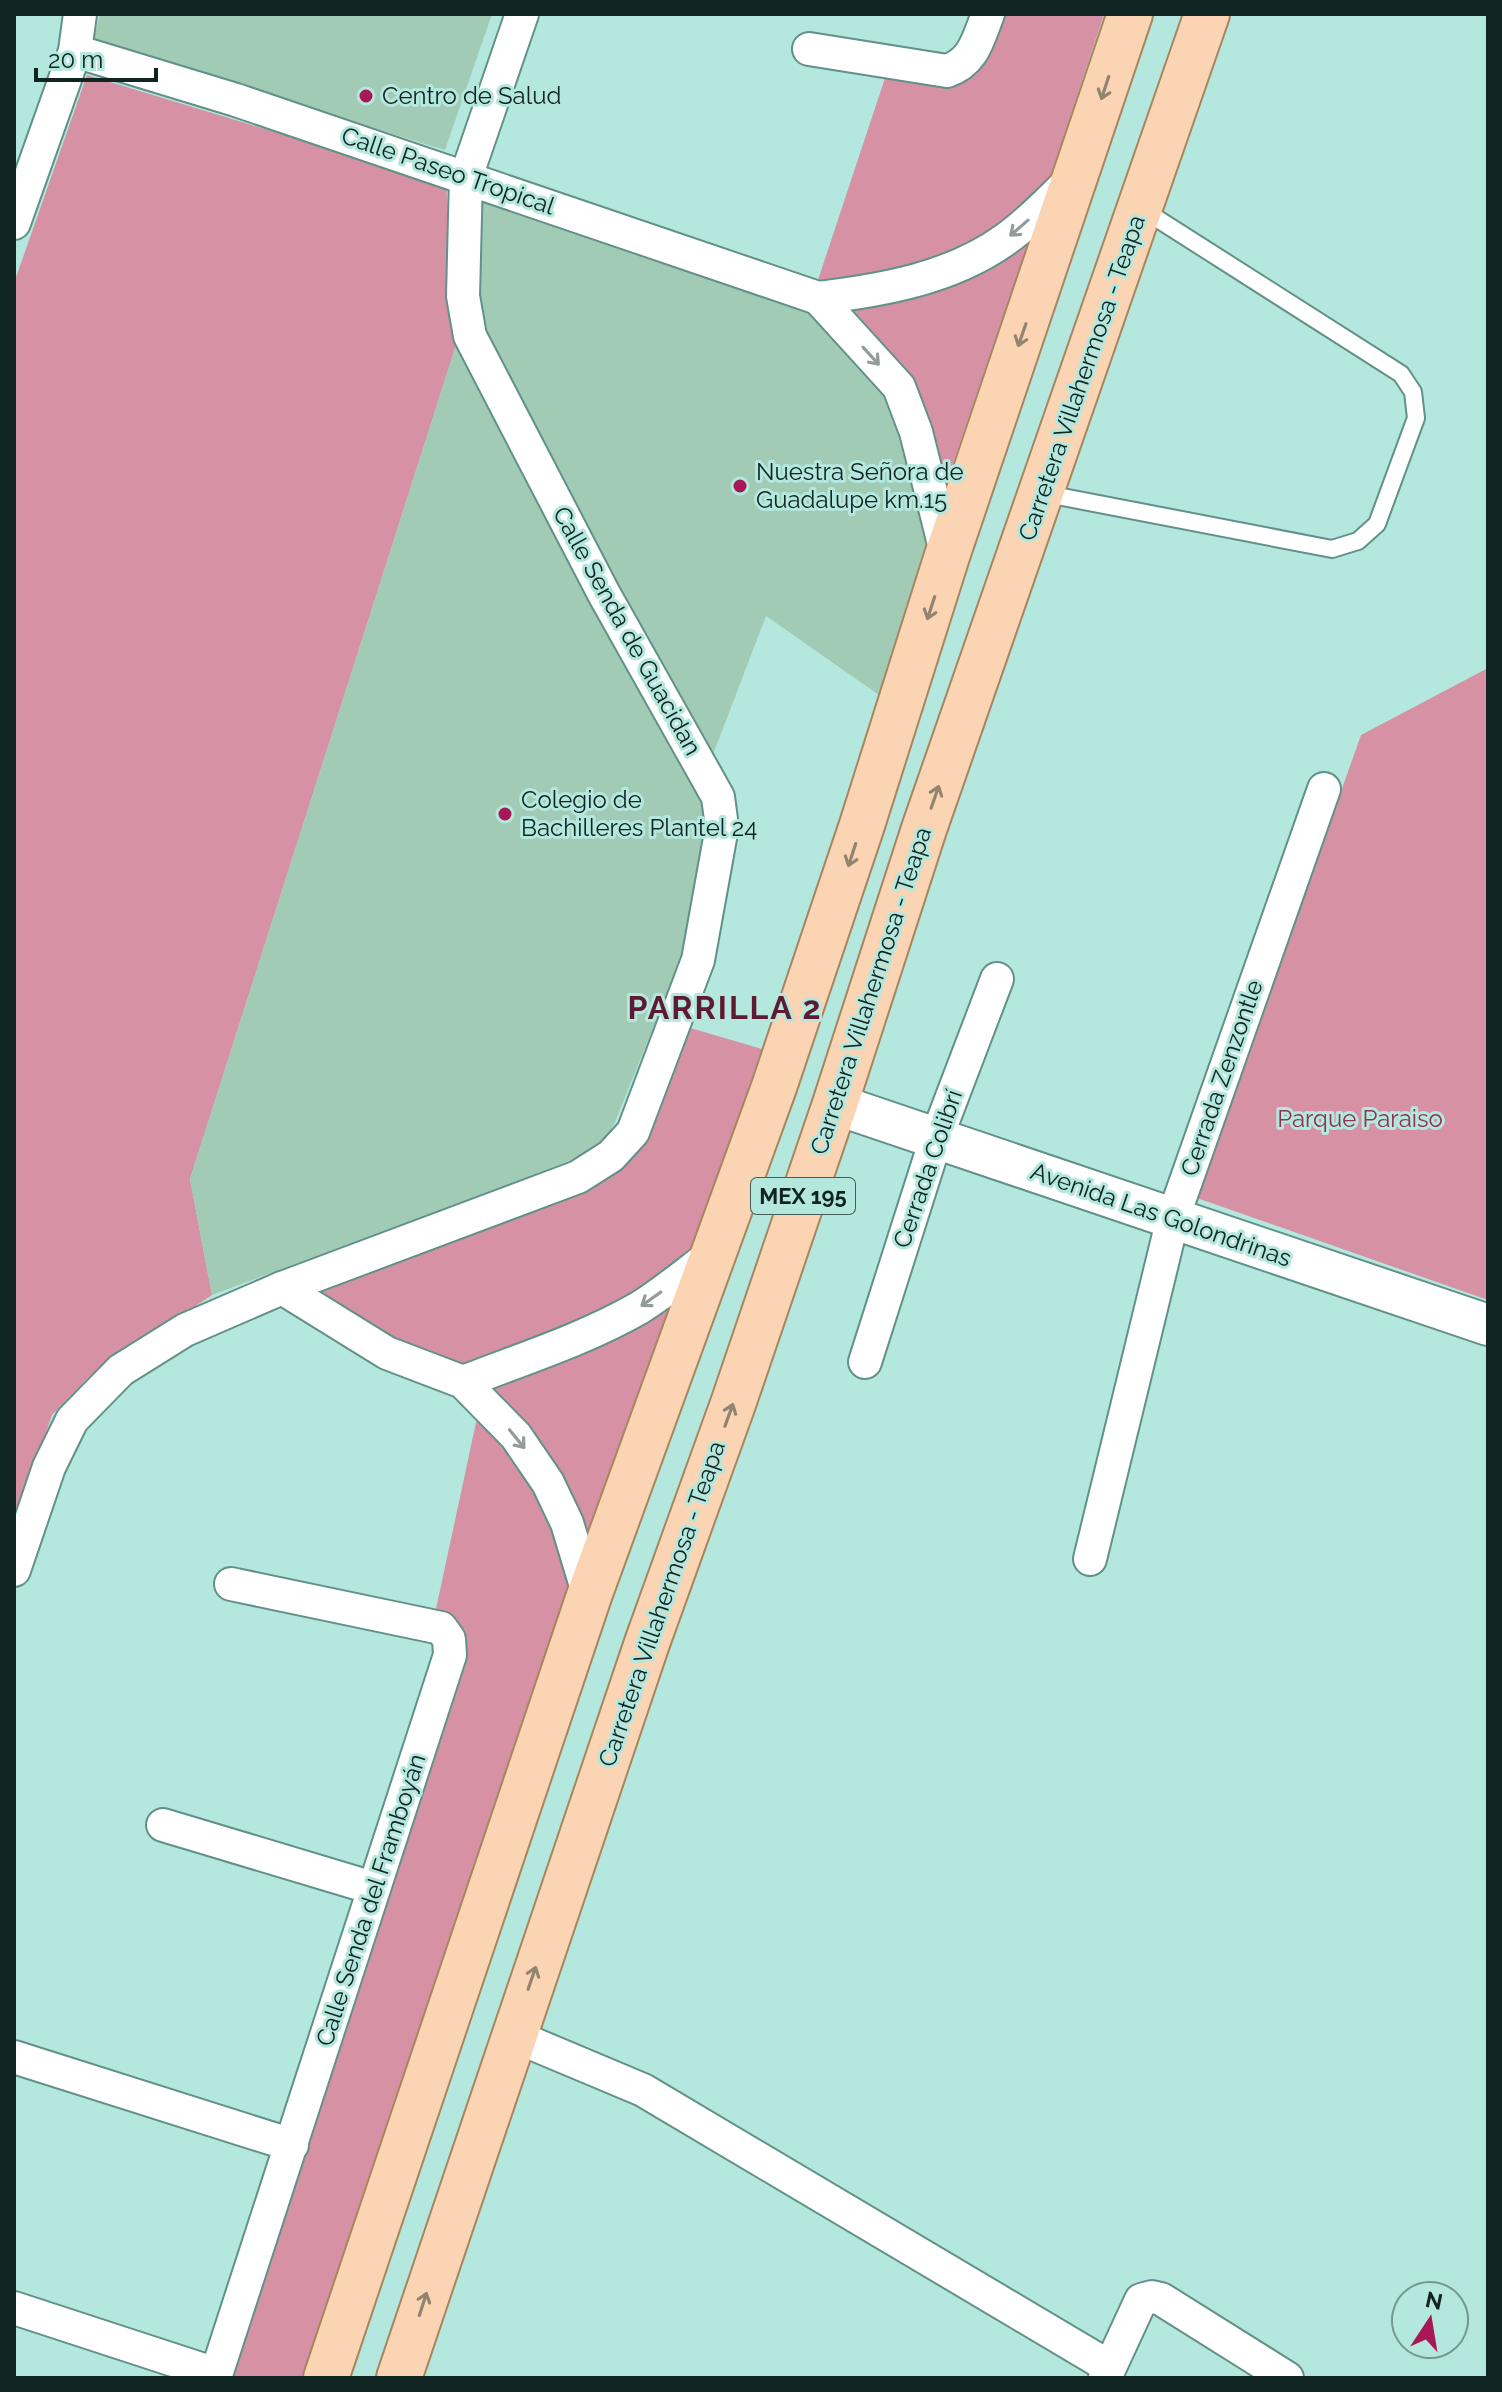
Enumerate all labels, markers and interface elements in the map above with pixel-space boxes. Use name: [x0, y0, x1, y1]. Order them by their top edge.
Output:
scale bar: [36, 32, 156, 82]
text: 20 m: [48, 45, 103, 74]
one-way arrow: [1097, 75, 1112, 100]
place label: Centro de Salud: [382, 81, 561, 110]
marker: Centro de Salud: [357, 87, 375, 105]
street label: Calle Paseo Tropical: [338, 120, 559, 221]
street label: Carretera Villahermosa - Teapa: [1012, 211, 1151, 544]
one-way arrow: [1009, 219, 1030, 237]
one-way arrow: [1014, 322, 1029, 347]
one-way arrow: [862, 345, 880, 365]
place label: Nuestra Señora de Guadalupe km.15: [756, 457, 964, 514]
marker: Nuestra Señora de Guadalupe km.15: [731, 477, 749, 495]
street label: Calle Senda de Guacidan: [547, 501, 708, 760]
one-way arrow: [923, 594, 938, 620]
one-way arrow: [929, 784, 944, 809]
place label: Colegio de Bachilleres Plantel 24: [521, 785, 757, 842]
marker: Colegio de Bachilleres Plantel 24: [496, 805, 514, 823]
street label: Carretera Villahermosa - Teapa: [804, 823, 937, 1158]
one-way arrow: [844, 842, 859, 868]
street label: Cerrada Zenzontle: [1174, 976, 1269, 1180]
district label: PARRILLA 2: [627, 989, 823, 1026]
street label: Cerrada Colibrí: [887, 1085, 968, 1252]
park label: Parque Paraiso: [1277, 1104, 1443, 1133]
street label: Avenida Las Golondrinas: [1027, 1156, 1295, 1273]
road number: MEX 195: [751, 1178, 855, 1214]
one-way arrow: [640, 1291, 662, 1307]
one-way arrow: [722, 1403, 737, 1428]
one-way arrow: [508, 1428, 525, 1449]
street label: Carretera Villahermosa - Teapa: [592, 1437, 731, 1770]
street label: Calle Senda del Framboyán: [310, 1750, 432, 2050]
one-way arrow: [526, 1965, 541, 1990]
north arrow: [1390, 2280, 1470, 2360]
text: N: [1423, 2286, 1445, 2315]
one-way arrow: [417, 2292, 432, 2317]

